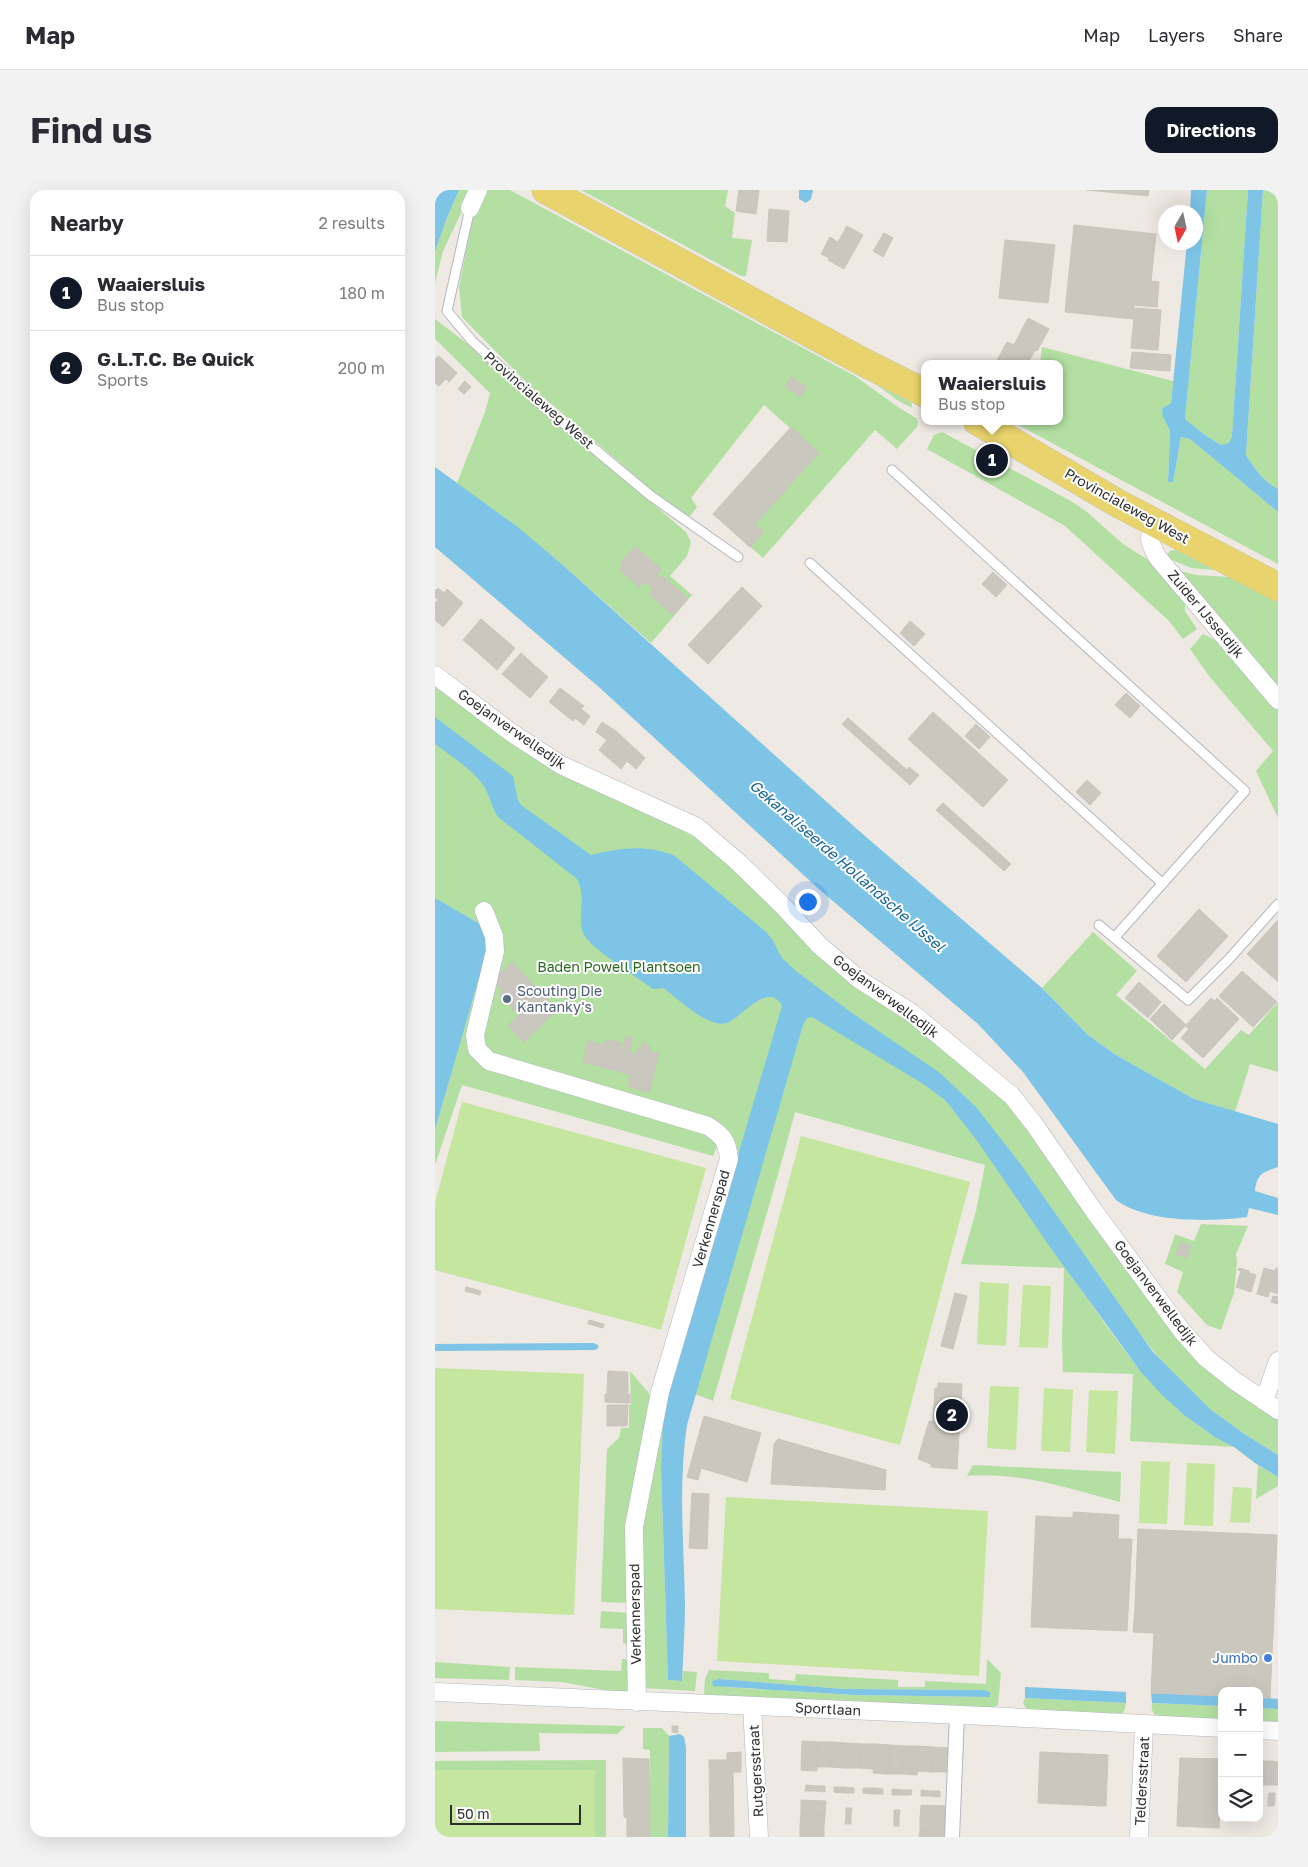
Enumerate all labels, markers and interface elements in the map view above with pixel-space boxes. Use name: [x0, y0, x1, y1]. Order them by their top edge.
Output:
text: Map: [25, 20, 75, 49]
text: Map: [1083, 24, 1120, 46]
text: Layers: [1148, 24, 1205, 46]
text: Share: [1233, 24, 1283, 46]
button: Directions: [1145, 107, 1278, 153]
text: Find us: [30, 109, 152, 151]
north arrow: [1158, 205, 1203, 250]
text: Nearby: [50, 210, 124, 236]
text: 2 results: [319, 213, 385, 233]
text: Waaiersluis: [97, 272, 205, 295]
text: 1: [62, 283, 70, 303]
text: 180 m: [339, 283, 385, 303]
text: Bus stop: [97, 295, 164, 315]
text: G.L.T.C. Be Quick: [97, 347, 255, 370]
street label: Provincialeweg West: [481, 347, 598, 452]
text: 2: [61, 358, 71, 378]
text: 200 m: [338, 358, 385, 378]
popup: [921, 360, 1063, 425]
text: Sports: [97, 370, 148, 390]
text: Waaiersluis: [938, 371, 1046, 394]
text: Bus stop: [938, 394, 1005, 414]
pin: 1: [976, 441, 1008, 479]
street label: Provincialeweg West: [1062, 464, 1193, 547]
street label: Zuider IJsseldijk: [1165, 566, 1248, 661]
street label: Goejanverwelledijk: [455, 685, 570, 772]
water label: Gekanaliseerde Hollandsche IJssel: [746, 776, 950, 956]
your location: [795, 889, 821, 915]
street label: Goejanverwelledijk: [830, 950, 943, 1041]
park label: Baden Powell Plantsoen: [537, 958, 701, 975]
place label: Scouting Die Kantanky's: [517, 982, 602, 1015]
marker: Scouting Die Kantanky's: [501, 993, 513, 1005]
street label: Verkennerspad: [688, 1168, 733, 1270]
street label: Goejanverwelledijk: [1111, 1236, 1202, 1349]
pin: 2: [936, 1396, 968, 1434]
street label: Verkennerspad: [625, 1563, 644, 1665]
place label: Jumbo: [1212, 1649, 1258, 1666]
marker: Jumbo: [1262, 1652, 1274, 1664]
map controls: [1218, 1687, 1263, 1822]
button: +: [1218, 1687, 1263, 1732]
street label: Sportlaan: [795, 1698, 862, 1719]
street label: Rutgersstraat: [745, 1724, 766, 1818]
button: −: [1218, 1732, 1263, 1777]
street label: Teldersstraat: [1131, 1736, 1152, 1826]
button: layers: [1218, 1777, 1263, 1822]
scale bar: [450, 1802, 581, 1825]
text: 50 m: [457, 1805, 490, 1822]

